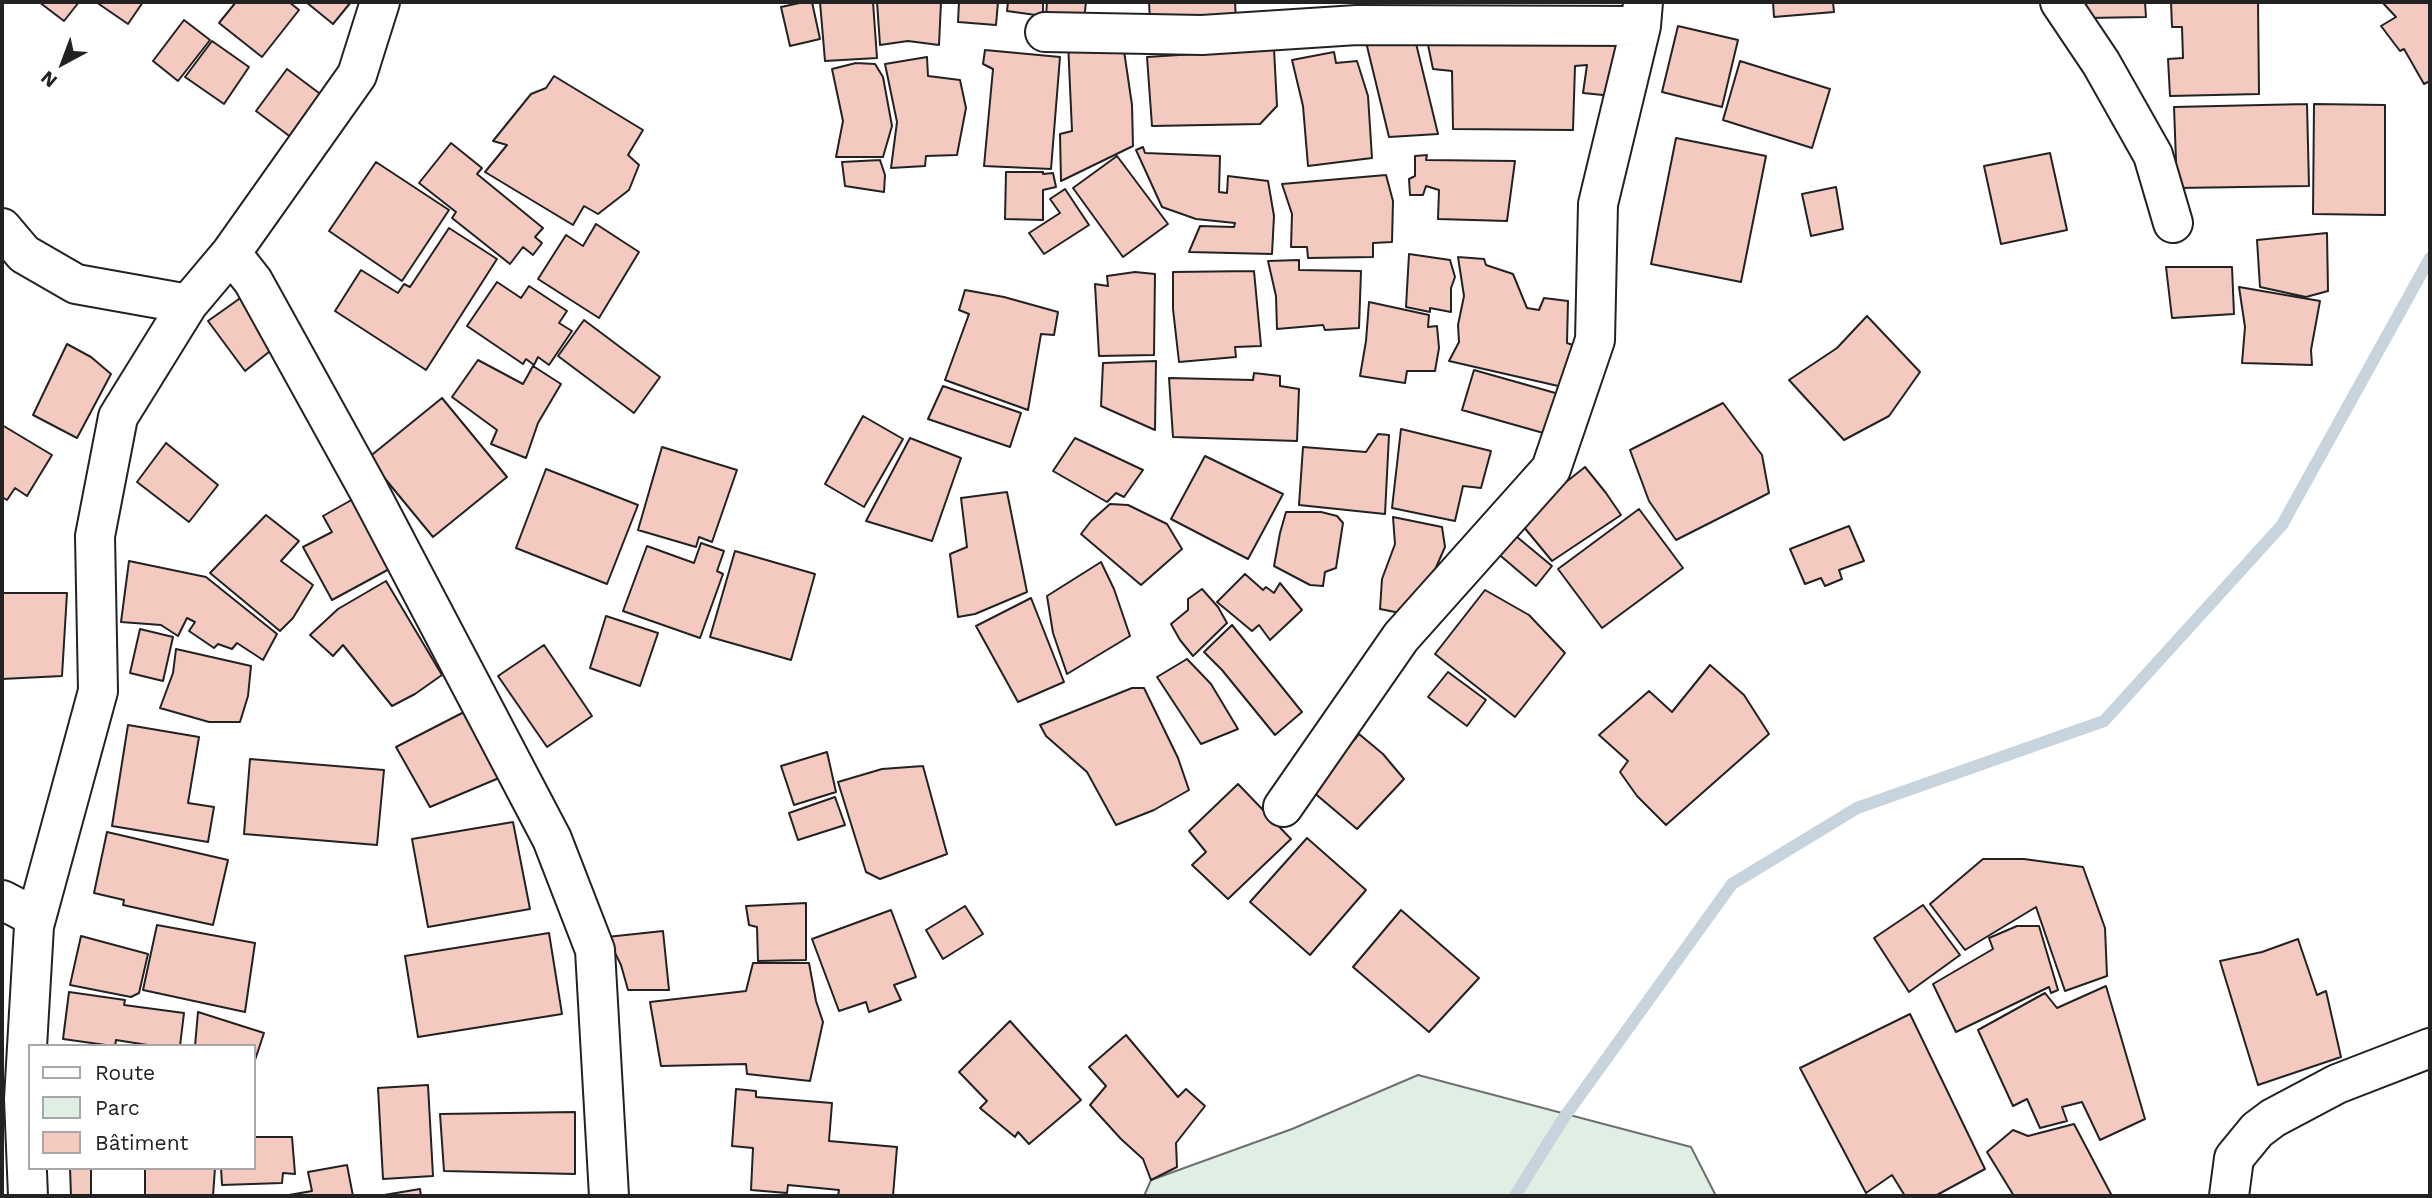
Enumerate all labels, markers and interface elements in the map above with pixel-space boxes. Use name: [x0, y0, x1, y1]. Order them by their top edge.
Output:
north arrow: [28, 28, 98, 98]
text: N: [36, 66, 62, 93]
legend: [28, 1044, 256, 1170]
text: Route: [95, 1060, 155, 1085]
text: Parc: [95, 1095, 140, 1120]
text: Bâtiment: [95, 1130, 188, 1155]

